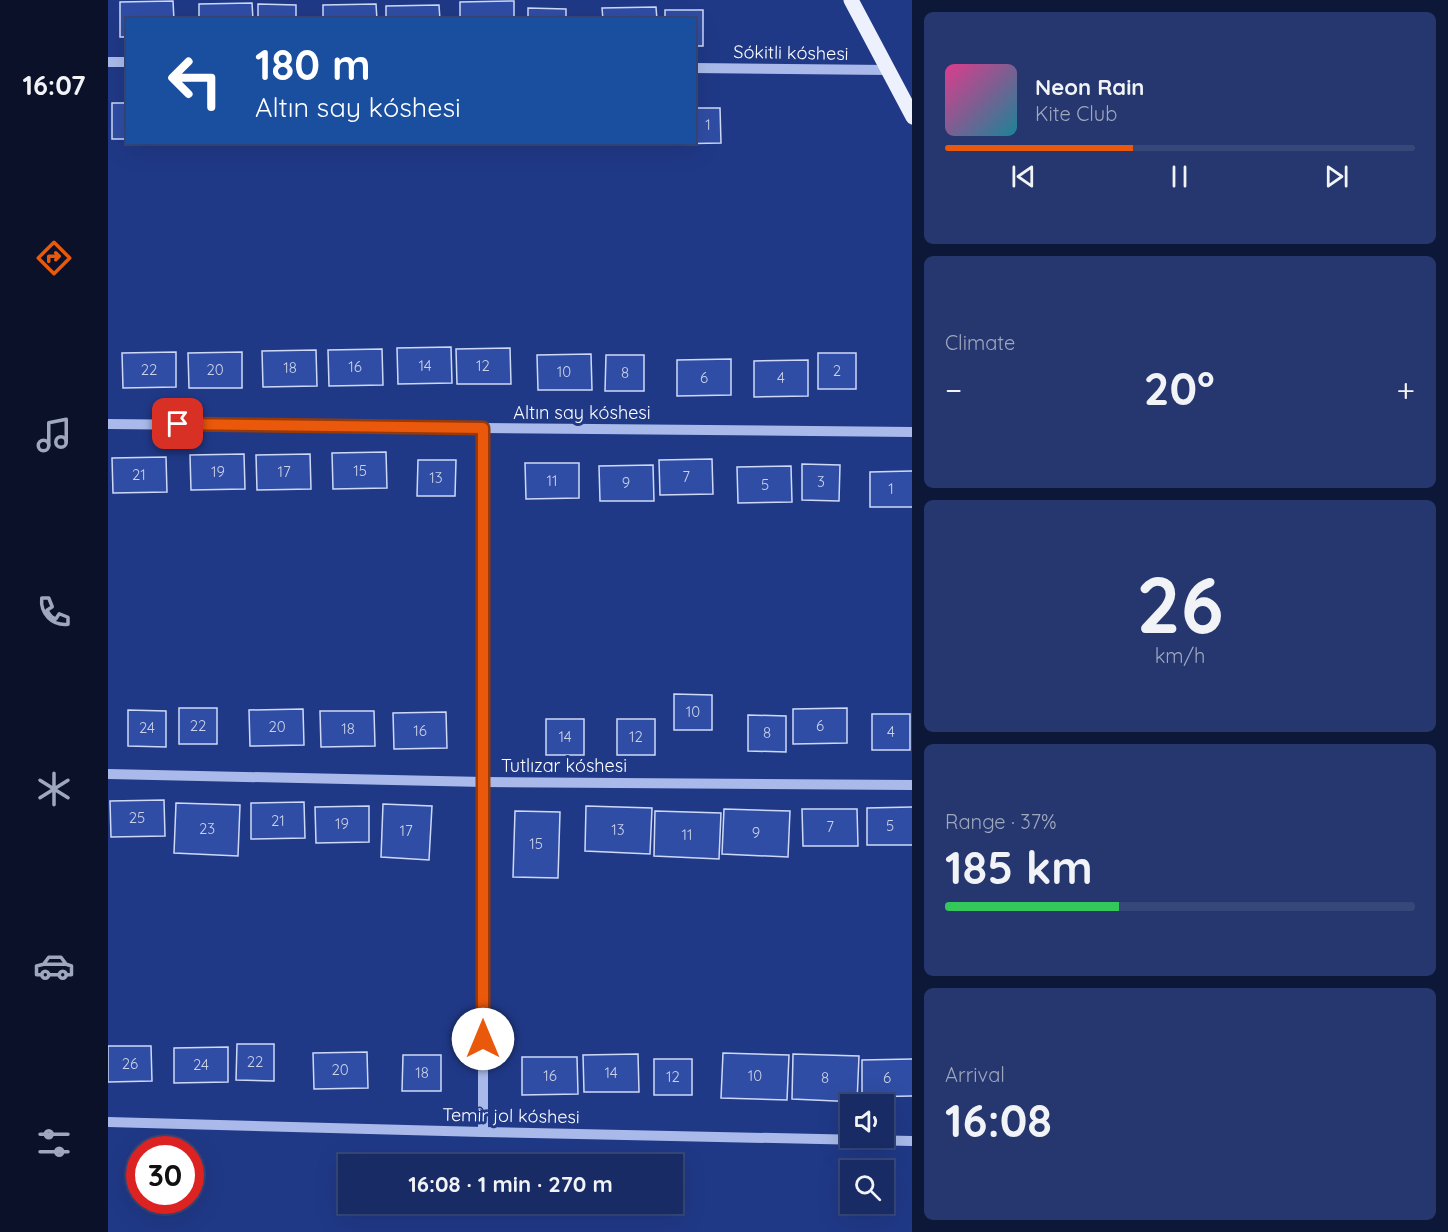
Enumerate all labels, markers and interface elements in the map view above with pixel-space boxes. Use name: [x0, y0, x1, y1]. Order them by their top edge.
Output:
text: 180 m: [255, 38, 371, 91]
street label: Sókitli kóshesi: [733, 40, 849, 65]
icon: left: [156, 42, 234, 120]
text: 16:07: [22, 68, 86, 102]
text: Neon Rain: [1035, 73, 1144, 101]
text: Altın say kóshesi: [255, 90, 461, 124]
text: Kite Club: [1035, 101, 1117, 126]
house number: 1: [705, 115, 711, 134]
icon: previous: [1007, 160, 1040, 193]
icon: pause: [1163, 160, 1196, 193]
icon: next: [1320, 160, 1353, 193]
icon: directions: [33, 237, 75, 279]
text: Climate: [945, 330, 1015, 355]
house number: 14: [418, 356, 432, 375]
house number: 12: [476, 356, 490, 375]
house number: 16: [348, 357, 362, 376]
house number: 18: [283, 358, 297, 377]
house number: 22: [141, 360, 157, 379]
house number: 20: [206, 360, 224, 379]
text: 20°: [1144, 360, 1215, 416]
house number: 2: [833, 361, 841, 380]
house number: 10: [557, 362, 571, 381]
house number: 8: [621, 363, 629, 382]
house number: 6: [700, 368, 708, 387]
house number: 4: [777, 368, 785, 387]
text: −: [945, 369, 962, 410]
text: +: [1396, 369, 1415, 410]
pin: [152, 398, 203, 449]
street label: Altın say kóshesi: [513, 401, 651, 424]
icon: arrive: [161, 407, 194, 440]
icon: music: [33, 414, 75, 456]
house number: 15: [353, 461, 367, 480]
house number: 19: [211, 462, 225, 481]
house number: 17: [277, 462, 291, 481]
house number: 21: [132, 465, 146, 484]
house number: 7: [682, 467, 690, 486]
house number: 13: [429, 468, 443, 487]
house number: 11: [546, 471, 558, 490]
house number: 3: [817, 472, 825, 491]
house number: 9: [622, 473, 630, 492]
house number: 5: [761, 475, 769, 494]
house number: 1: [888, 479, 894, 498]
text: 26: [1136, 555, 1224, 653]
icon: phone: [33, 591, 75, 633]
text: km/h: [1155, 643, 1205, 668]
house number: 10: [686, 702, 700, 721]
house number: 22: [190, 716, 206, 735]
house number: 6: [816, 716, 824, 735]
house number: 20: [268, 717, 286, 736]
house number: 24: [139, 718, 155, 737]
house number: 18: [341, 719, 355, 738]
house number: 16: [413, 721, 427, 740]
house number: 4: [887, 722, 895, 741]
house number: 8: [763, 723, 771, 742]
house number: 14: [558, 727, 572, 746]
house number: 12: [629, 727, 643, 746]
street label: Tutlızar kóshesi: [501, 754, 627, 777]
icon: climate: [33, 768, 75, 810]
house number: 25: [129, 808, 145, 827]
text: Range · 37%: [945, 809, 1057, 834]
house number: 21: [271, 811, 285, 830]
house number: 19: [335, 814, 349, 833]
house number: 5: [886, 816, 894, 835]
house number: 7: [826, 817, 834, 836]
house number: 23: [199, 819, 215, 838]
house number: 13: [611, 820, 625, 839]
house number: 17: [399, 821, 413, 840]
house number: 9: [752, 823, 760, 842]
house number: 11: [681, 825, 693, 844]
house number: 15: [529, 834, 543, 853]
text: 185 km: [945, 839, 1093, 895]
icon: car: [33, 945, 75, 987]
position arrow: [451, 1007, 515, 1071]
house number: 22: [247, 1052, 263, 1071]
house number: 26: [122, 1054, 138, 1073]
house number: 24: [193, 1055, 209, 1074]
house number: 20: [331, 1060, 349, 1079]
text: Arrival: [945, 1062, 1005, 1087]
house number: 18: [415, 1063, 429, 1082]
house number: 14: [604, 1063, 618, 1082]
house number: 16: [543, 1066, 557, 1085]
house number: 10: [748, 1066, 762, 1085]
house number: 12: [666, 1067, 680, 1086]
house number: 8: [821, 1068, 829, 1087]
house number: 6: [883, 1068, 891, 1087]
text: 16:08: [945, 1092, 1052, 1148]
map controls: [840, 1094, 894, 1214]
button: sound: [840, 1094, 894, 1148]
street label: Temir jol kóshesi: [442, 1103, 580, 1128]
icon: filters: [33, 1122, 75, 1164]
speed limit sign: 30: [126, 1136, 204, 1214]
button: search: [840, 1160, 894, 1214]
text: 16:08 · 1 min · 270 m: [408, 1170, 613, 1198]

